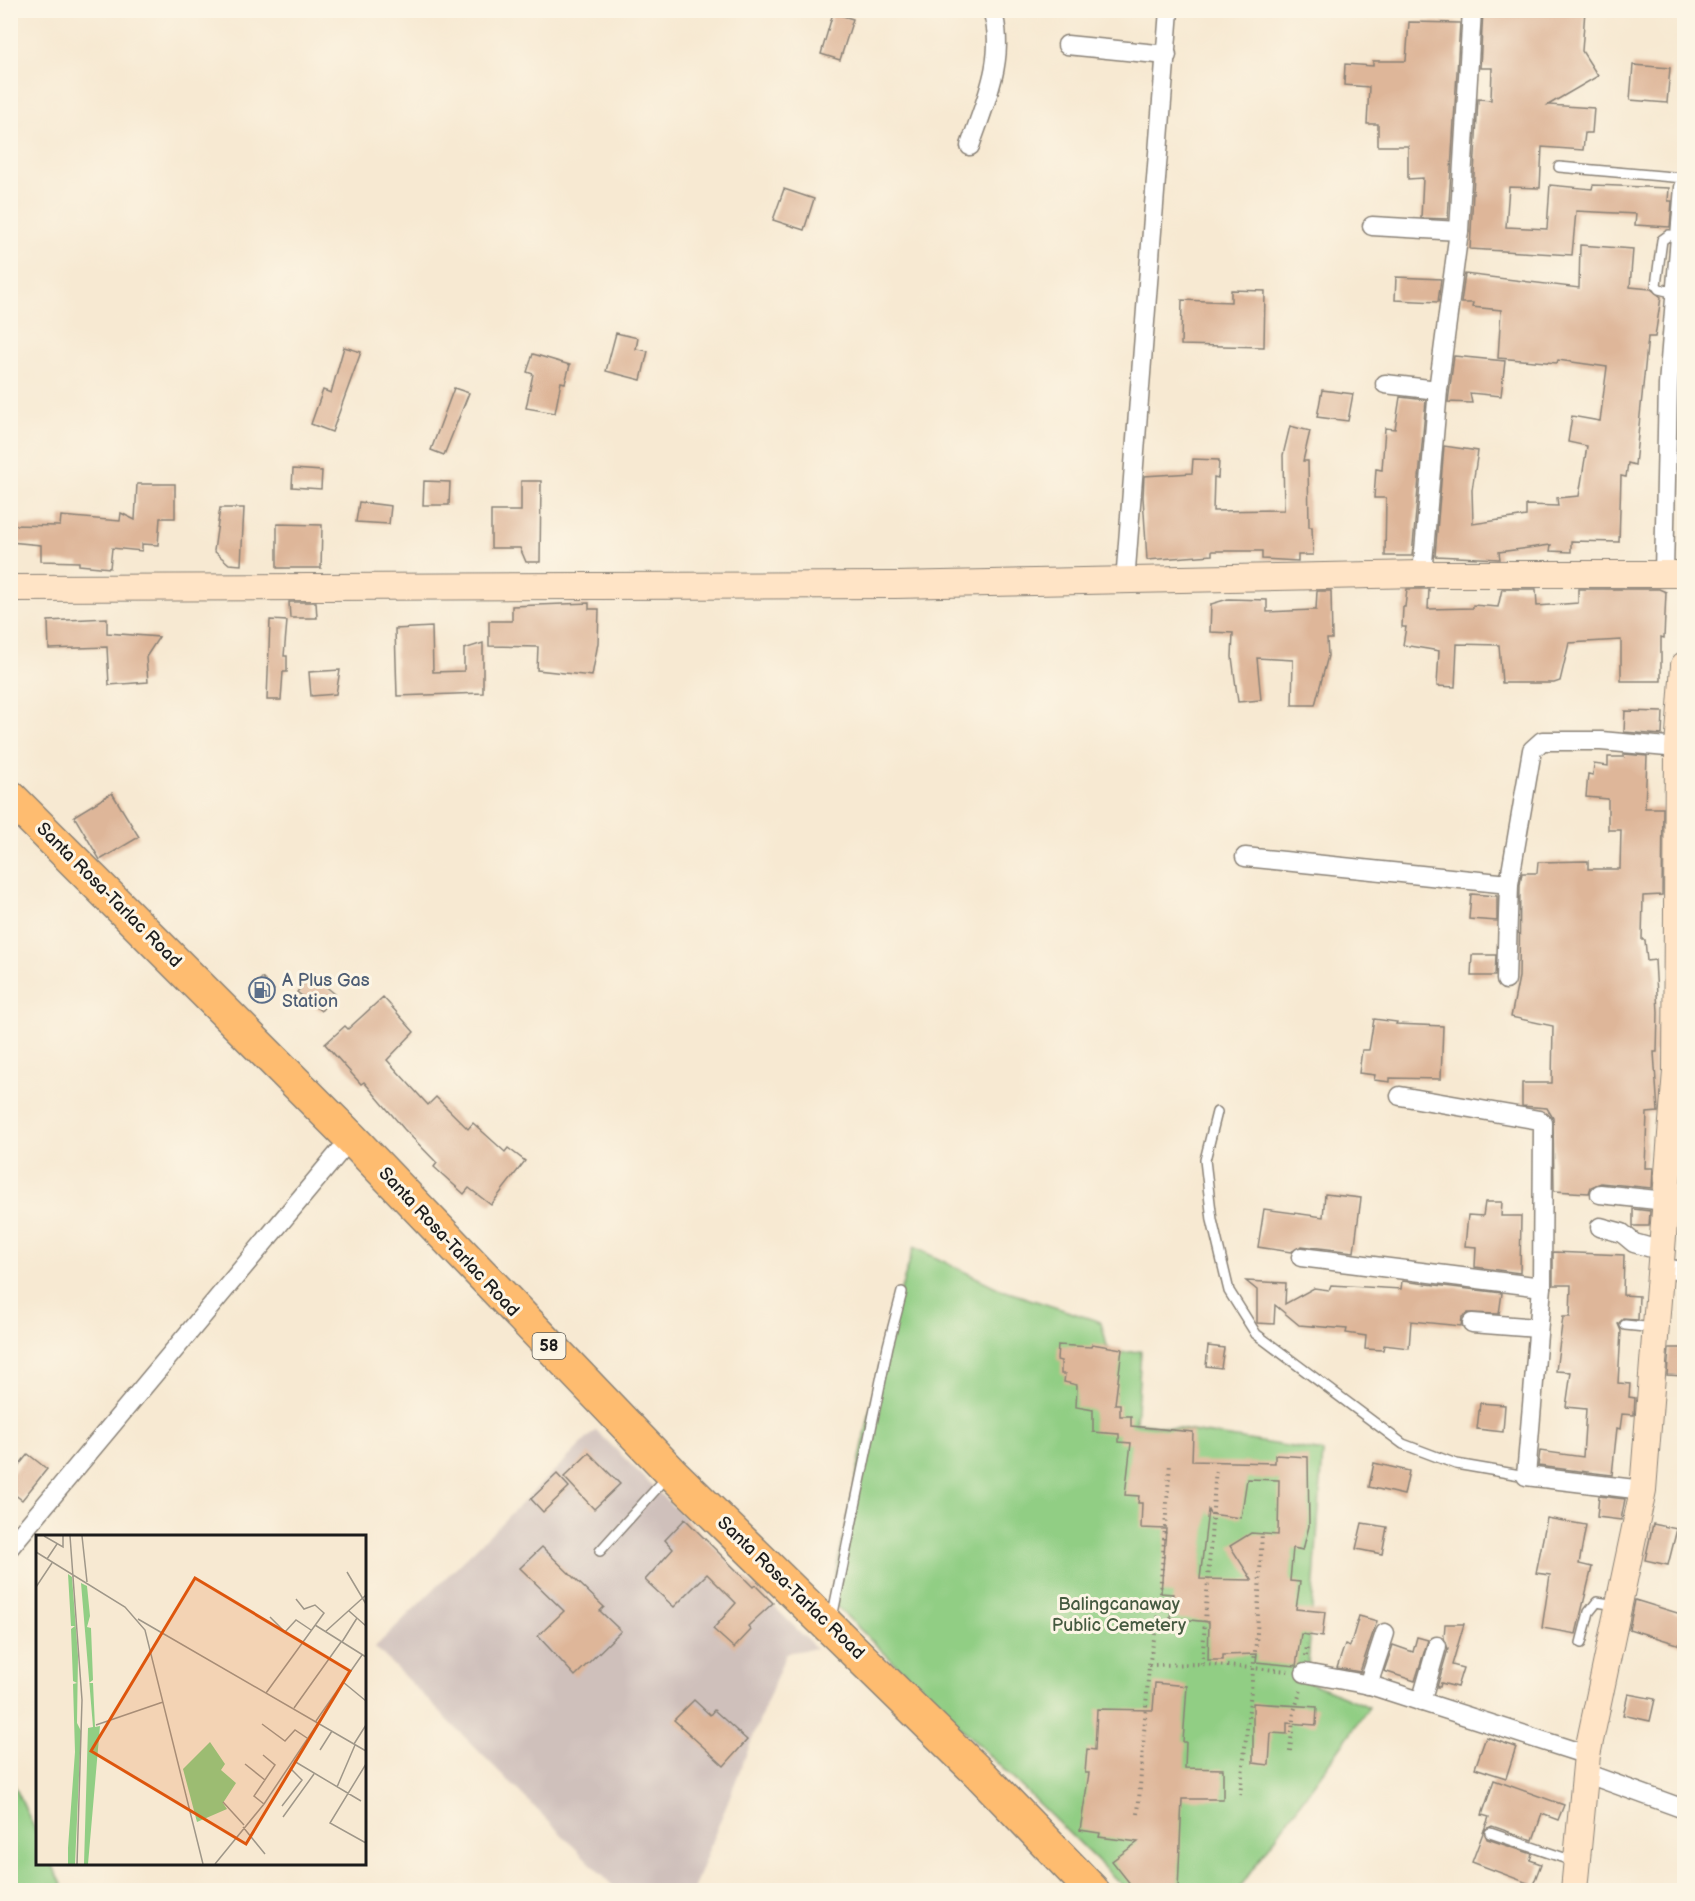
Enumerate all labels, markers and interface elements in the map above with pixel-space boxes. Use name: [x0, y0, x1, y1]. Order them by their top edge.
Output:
street label: Santa Rosa-Tarlac Road: [32, 818, 186, 972]
place label: A Plus Gas Station: [282, 970, 370, 1012]
fuel station icon: A Plus Gas Station: [247, 975, 277, 1005]
street label: Santa Rosa-Tarlac Road: [374, 1163, 524, 1321]
road number: 58: [532, 1333, 566, 1359]
street label: Santa Rosa-Tarlac Road: [713, 1512, 869, 1664]
inset map: [36, 1535, 366, 1865]
park label: Balingcanaway Public Cemetery: [1052, 1594, 1187, 1636]

